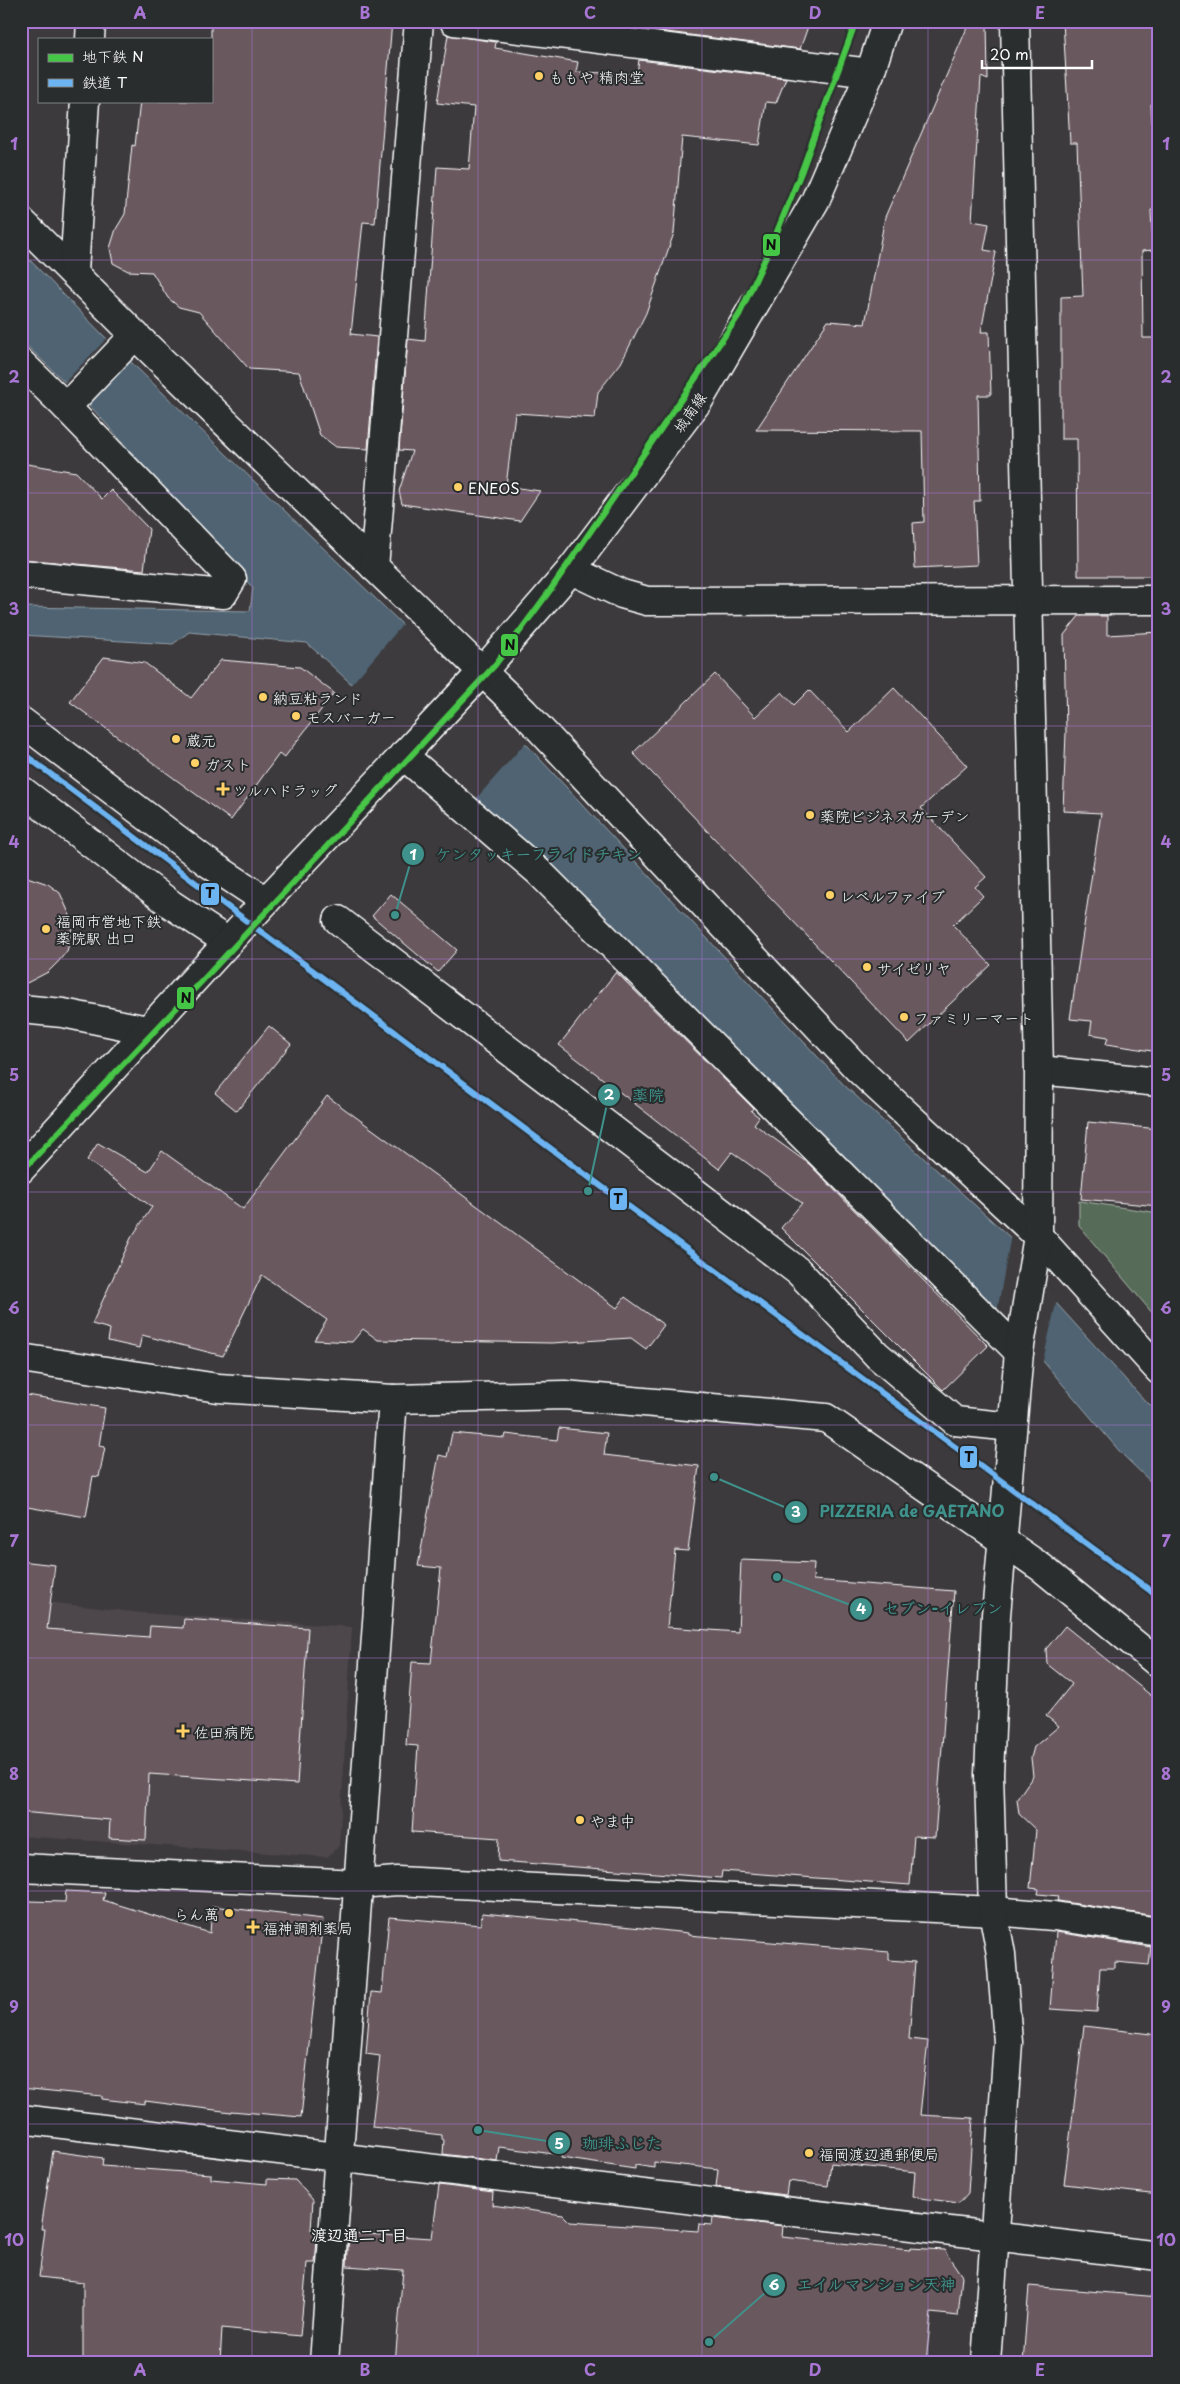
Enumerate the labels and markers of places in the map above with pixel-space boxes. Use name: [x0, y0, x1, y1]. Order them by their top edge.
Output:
place label: ももや 精肉堂: [549, 65, 644, 88]
marker: ももや 精肉堂: [533, 70, 545, 82]
place label: ENEOS: [468, 476, 520, 499]
marker: ENEOS: [452, 481, 464, 493]
place label: 納豆粘ランド: [273, 686, 363, 709]
marker: 納豆粘ランド: [257, 691, 269, 703]
place label: モスバーガー: [306, 705, 396, 728]
marker: モスバーガー: [290, 710, 302, 722]
place label: 蔵元: [186, 728, 216, 751]
marker: 蔵元: [170, 733, 182, 745]
place label: ガスト: [205, 752, 252, 775]
marker: ガスト: [189, 757, 201, 769]
place label: ツルハドラッグ: [233, 778, 337, 801]
marker: ツルハドラッグ: [217, 783, 229, 795]
place label: 薬院ビジネスガーデン: [820, 804, 969, 827]
marker: 薬院ビジネスガーデン: [804, 809, 816, 821]
callout: ケンタッキーフライドチキン: [400, 839, 653, 870]
place label: レベルファイブ: [840, 884, 945, 907]
marker: レベルファイブ: [824, 889, 836, 901]
place label: 福岡市営地下鉄 薬院駅 出口: [56, 909, 161, 949]
marker: 福岡市営地下鉄 薬院駅 出口: [40, 923, 52, 935]
place label: サイゼリヤ: [877, 956, 951, 979]
marker: サイゼリヤ: [861, 961, 873, 973]
place label: ファミリーマート: [914, 1006, 1034, 1029]
marker: ファミリーマート: [898, 1011, 910, 1023]
callout: 薬院: [597, 1080, 674, 1111]
callout: PIZZERIA de GAETANO: [784, 1496, 1015, 1527]
callout: セブン-イレブン: [848, 1593, 1013, 1624]
place label: 佐田病院: [194, 1720, 254, 1743]
marker: 佐田病院: [176, 1724, 190, 1738]
place label: やま中: [590, 1809, 635, 1832]
marker: やま中: [574, 1814, 586, 1826]
place label: らん萬: [174, 1902, 219, 1925]
marker: らん萬: [223, 1907, 235, 1919]
place label: 福神調剤薬局: [263, 1916, 353, 1939]
marker: 福神調剤薬局: [247, 1921, 259, 1933]
callout: 珈琲ふじた: [547, 2128, 672, 2159]
place label: 福岡渡辺通郵便局: [819, 2142, 939, 2165]
marker: 福岡渡辺通郵便局: [803, 2147, 815, 2159]
callout: エイルマンション天神: [761, 2269, 966, 2300]

